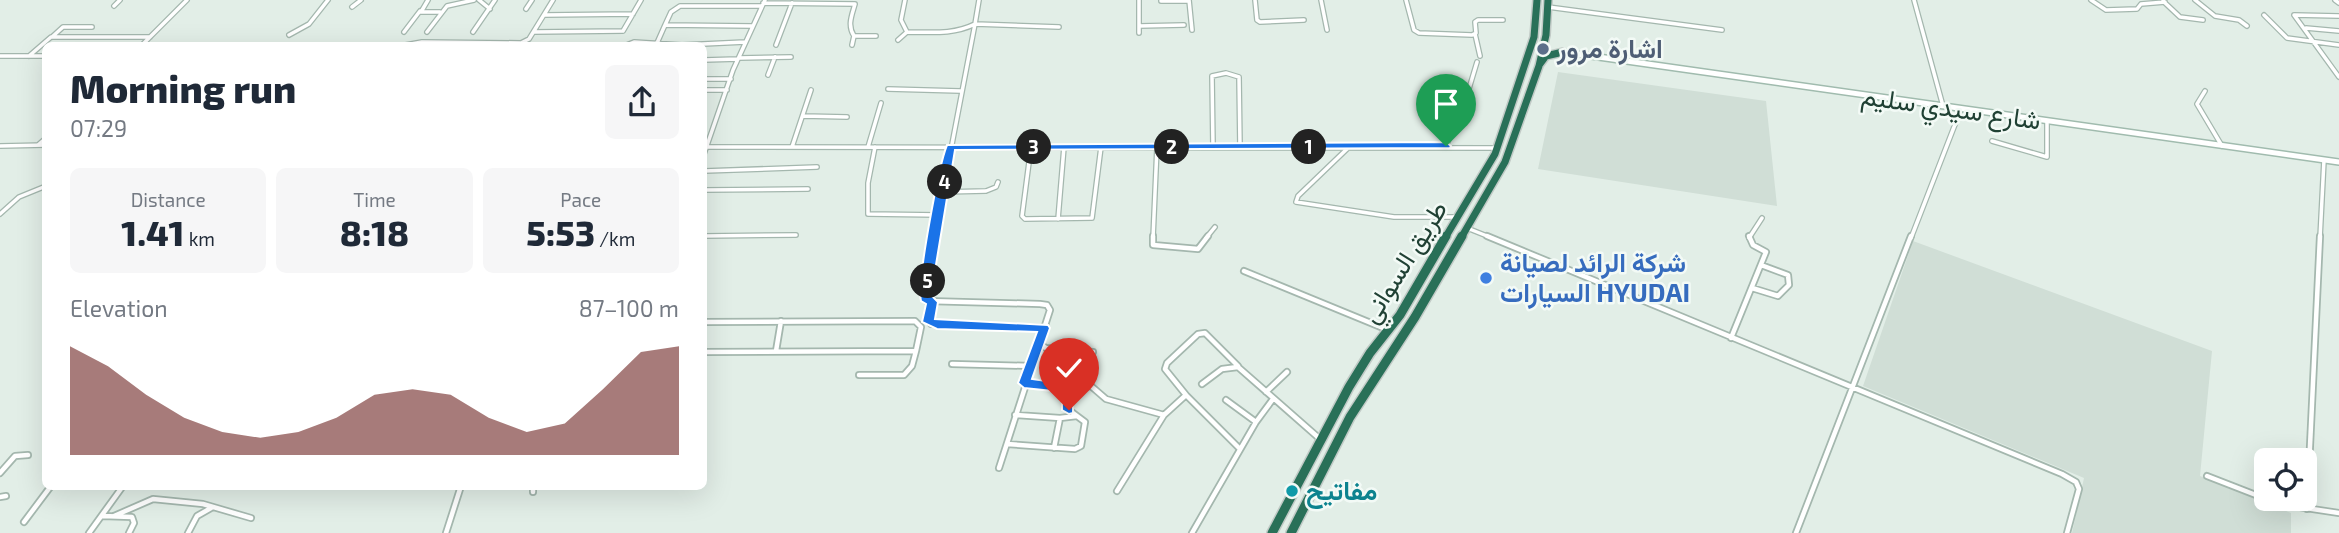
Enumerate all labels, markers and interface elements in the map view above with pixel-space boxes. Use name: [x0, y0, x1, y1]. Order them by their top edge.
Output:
place label: اشارة مرور: [1556, 32, 1663, 65]
marker: اشارة مرور: [1535, 41, 1551, 57]
text: Morning run: [70, 65, 296, 111]
button: share: [605, 65, 679, 139]
pin: [1416, 74, 1476, 146]
street label: شارع سيدي سليم: [1859, 79, 2043, 141]
icon: arrive: [1427, 85, 1465, 123]
text: 07:29: [70, 114, 127, 142]
pin: 3: [1016, 130, 1052, 164]
pin: 2: [1154, 130, 1190, 164]
pin: 1: [1292, 130, 1326, 164]
text: 3: [1028, 135, 1039, 158]
text: 2: [1166, 135, 1177, 158]
text: 1: [1304, 135, 1313, 158]
pin: 4: [928, 164, 962, 200]
text: 4: [938, 170, 951, 193]
text: Distance: [131, 188, 206, 211]
text: Time: [353, 188, 396, 211]
text: Pace: [560, 188, 601, 211]
street label: طريق السواني: [1353, 194, 1458, 332]
text: 1.41: [121, 211, 184, 253]
text: 8:18: [340, 211, 409, 253]
text: 5:53: [526, 211, 595, 253]
text: km: [184, 227, 215, 250]
text: /km: [595, 227, 635, 250]
place label: شركة الرائد لصيانة السيارات HYUDAI: [1500, 246, 1690, 309]
pin: 5: [911, 264, 946, 298]
text: 5: [922, 269, 933, 292]
marker: شركة الرائد لصيانة السيارات HYUDAI: [1478, 270, 1494, 286]
text: Elevation: [70, 294, 168, 322]
text: 87–100 m: [579, 294, 679, 322]
pin: [1039, 338, 1099, 410]
icon: check: [1050, 349, 1088, 387]
map controls: [2254, 448, 2317, 511]
button: locate: [2254, 448, 2317, 511]
place label: مفاتيح: [1306, 474, 1377, 509]
marker: مفاتيح: [1284, 483, 1300, 499]

